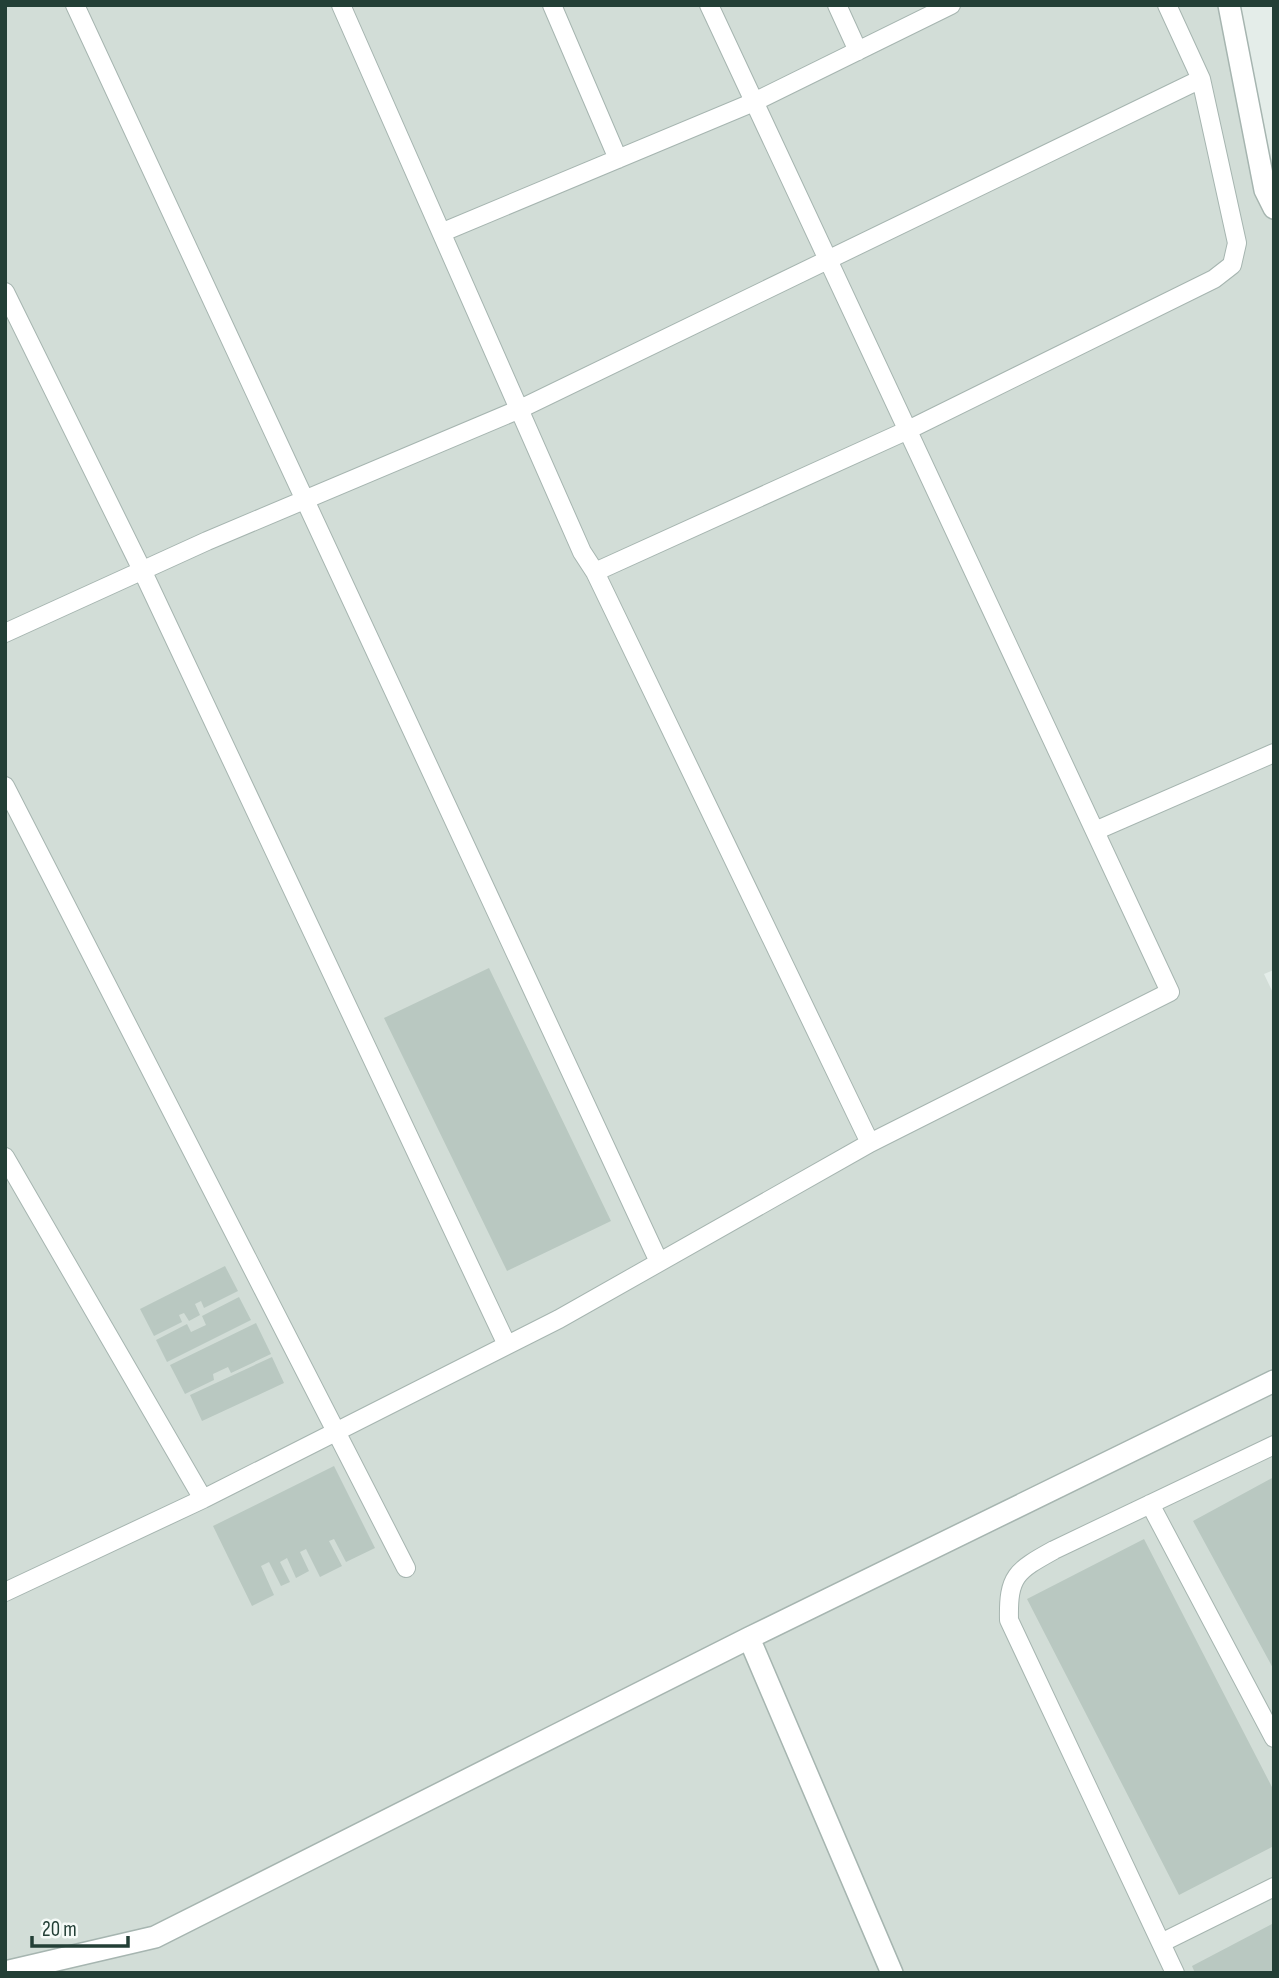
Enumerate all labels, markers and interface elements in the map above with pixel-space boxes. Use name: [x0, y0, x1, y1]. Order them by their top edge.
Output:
scale bar: [32, 1904, 128, 1948]
text: 20 m: [42, 1917, 77, 1942]

